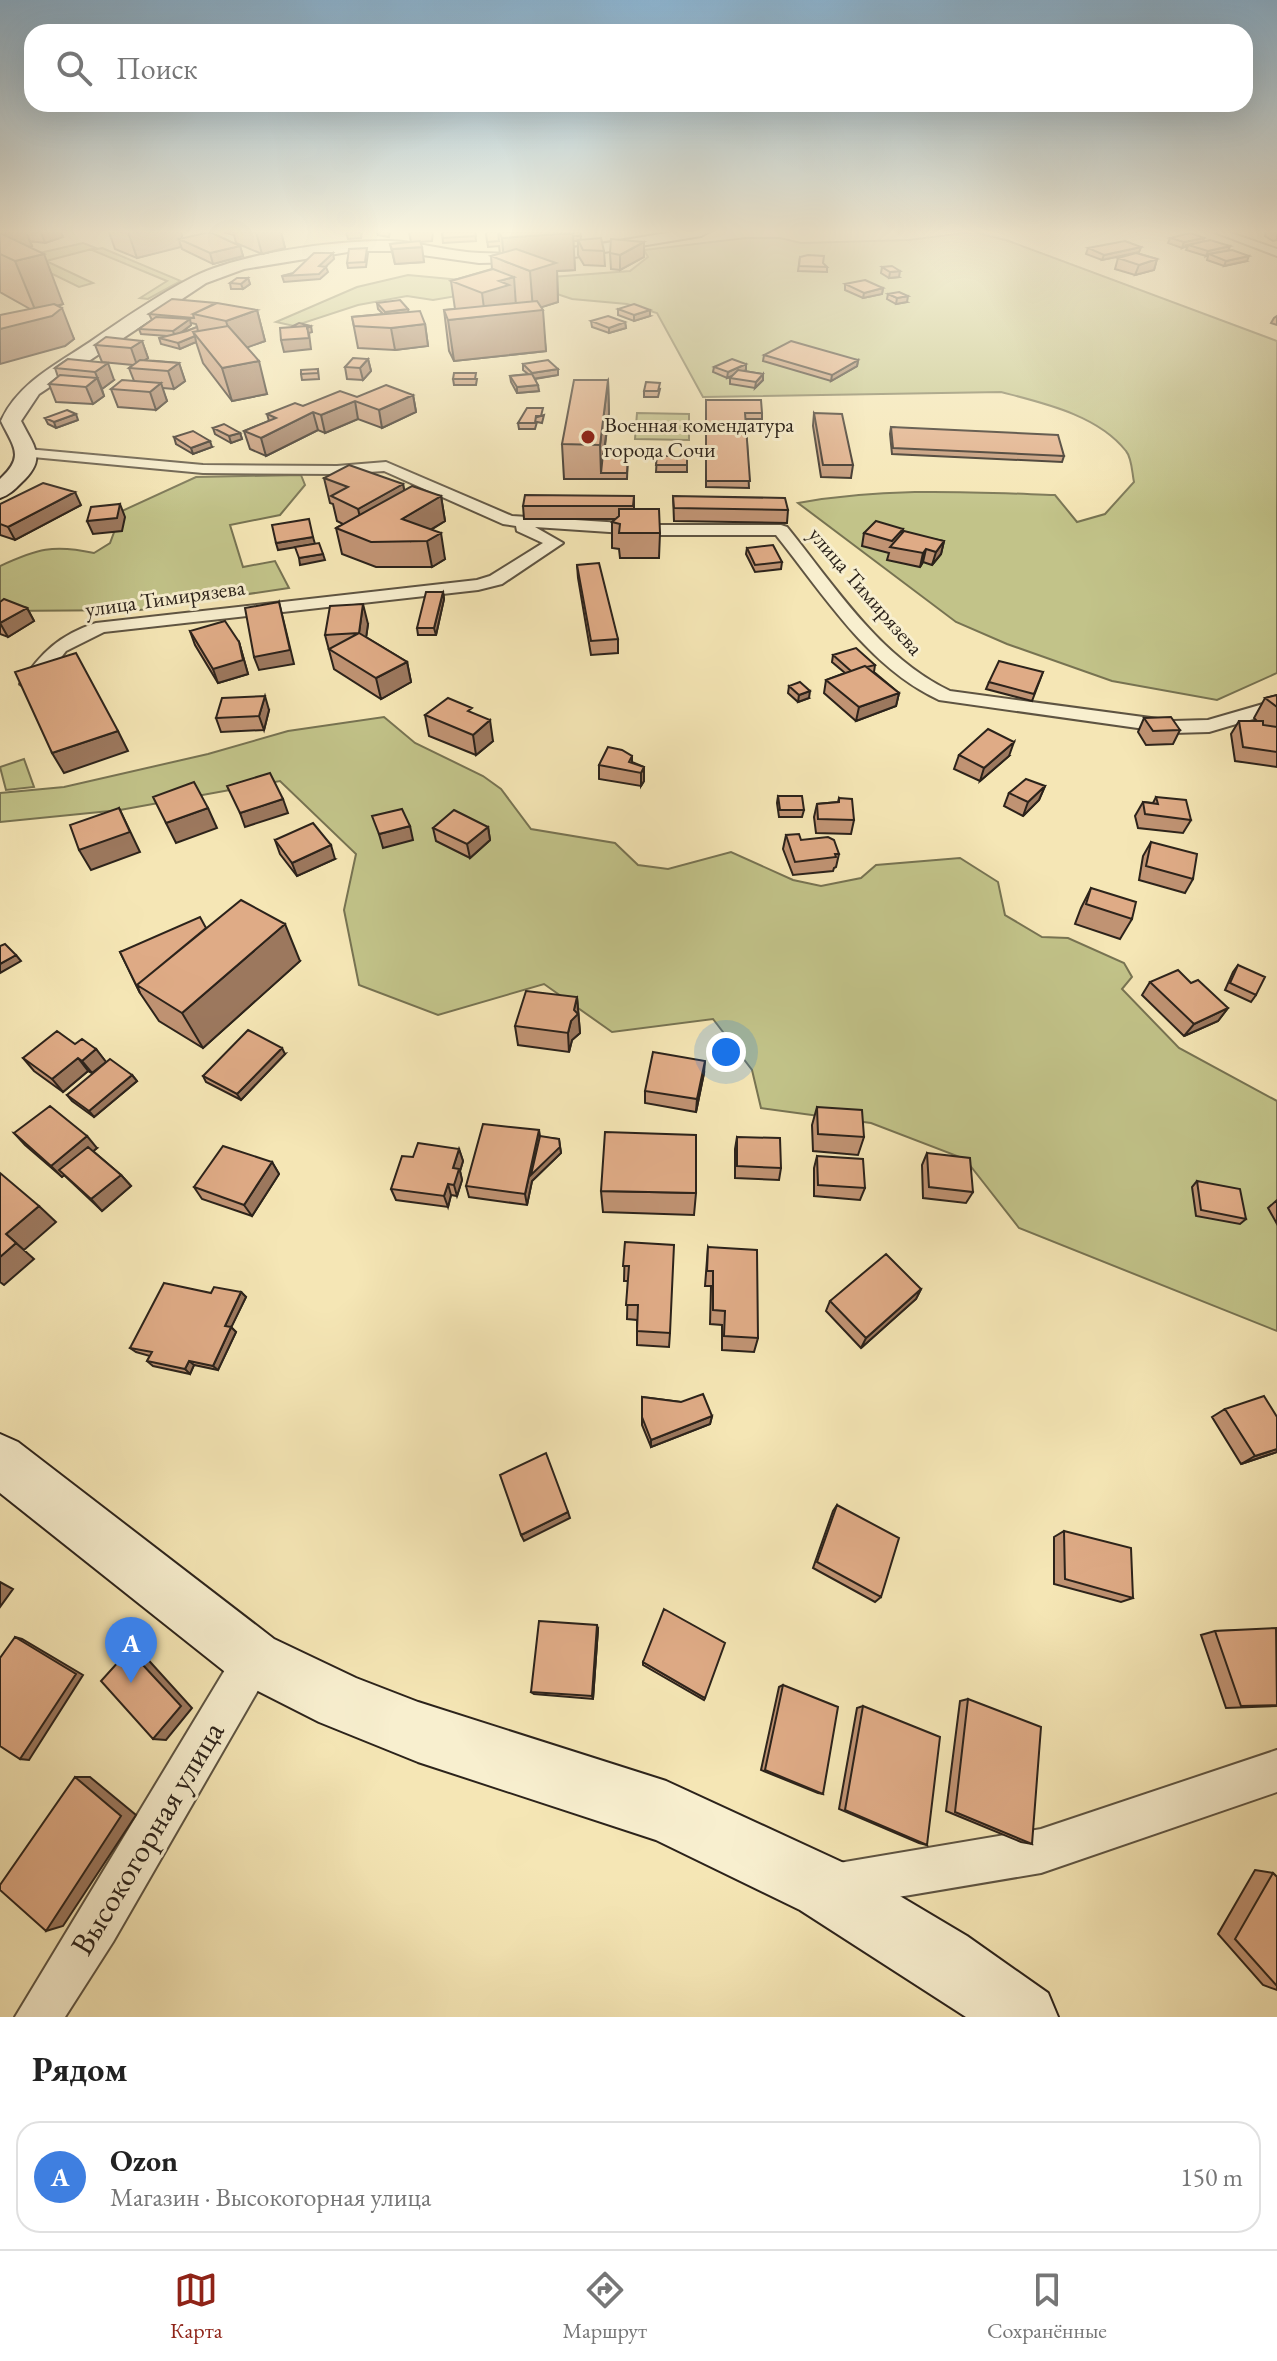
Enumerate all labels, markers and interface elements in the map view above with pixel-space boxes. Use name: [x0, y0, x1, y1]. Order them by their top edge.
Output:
search box: [24, 24, 1253, 112]
icon: search: [52, 46, 96, 90]
text: Поиск: [116, 49, 198, 88]
place label: Военная комендатура города Сочи: [604, 410, 794, 464]
marker: Военная комендатура города Сочи: [579, 428, 597, 446]
street label: улица Тимирязева: [802, 521, 930, 662]
street label: улица Тимирязева: [83, 572, 247, 624]
your location: [706, 1032, 746, 1072]
pin: A: [105, 1617, 157, 1683]
street label: Высокогорная улица: [61, 1713, 234, 1963]
text: Рядом: [32, 2047, 127, 2091]
text: Ozon: [110, 2141, 178, 2180]
text: A: [51, 2160, 69, 2194]
text: 150 m: [1180, 2160, 1243, 2194]
text: Магазин · Высокогорная улица: [110, 2180, 431, 2214]
tab: Карта: [170, 2268, 223, 2345]
tab: Маршрут: [563, 2268, 647, 2345]
tab: Сохранённые: [987, 2268, 1107, 2345]

